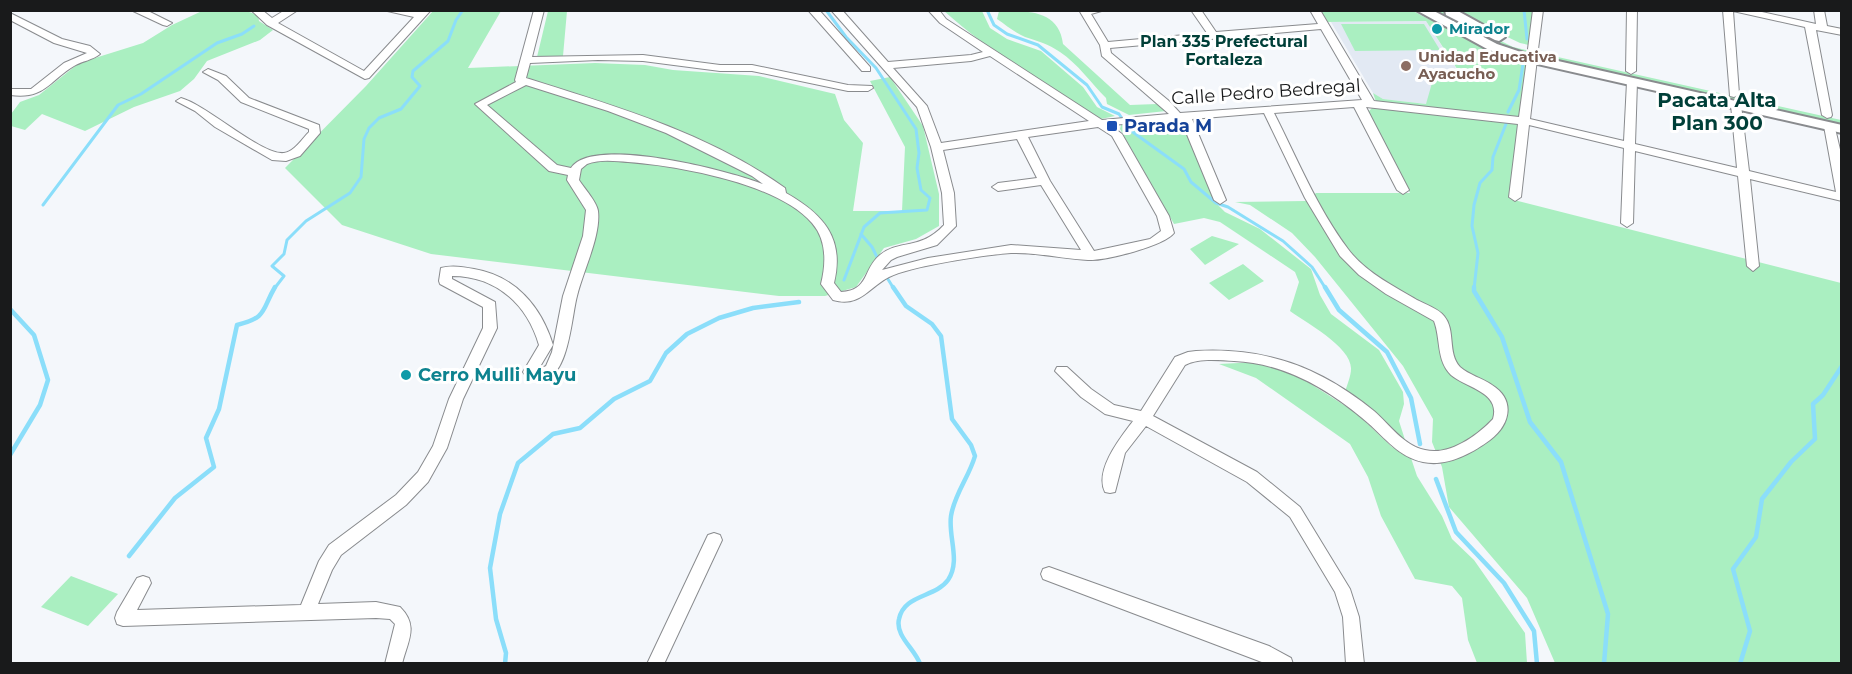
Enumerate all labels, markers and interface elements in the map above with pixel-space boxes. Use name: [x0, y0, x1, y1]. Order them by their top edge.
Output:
place label: Mirador: [1449, 19, 1510, 38]
marker: Mirador: [1430, 22, 1444, 36]
district label: Plan 335 Prefectural Fortaleza: [1140, 32, 1308, 69]
place label: Unidad Educativa Ayacucho: [1417, 47, 1557, 83]
marker: Unidad Educativa Ayacucho: [1399, 59, 1413, 73]
street label: Calle Pedro Bedregal: [1171, 74, 1361, 110]
district label: Pacata Alta Plan 300: [1657, 88, 1777, 135]
place label: Parada M: [1124, 115, 1212, 137]
marker: Parada M: [1105, 119, 1119, 133]
place label: Cerro Mulli Mayu: [418, 364, 576, 386]
marker: Cerro Mulli Mayu: [399, 368, 413, 382]

